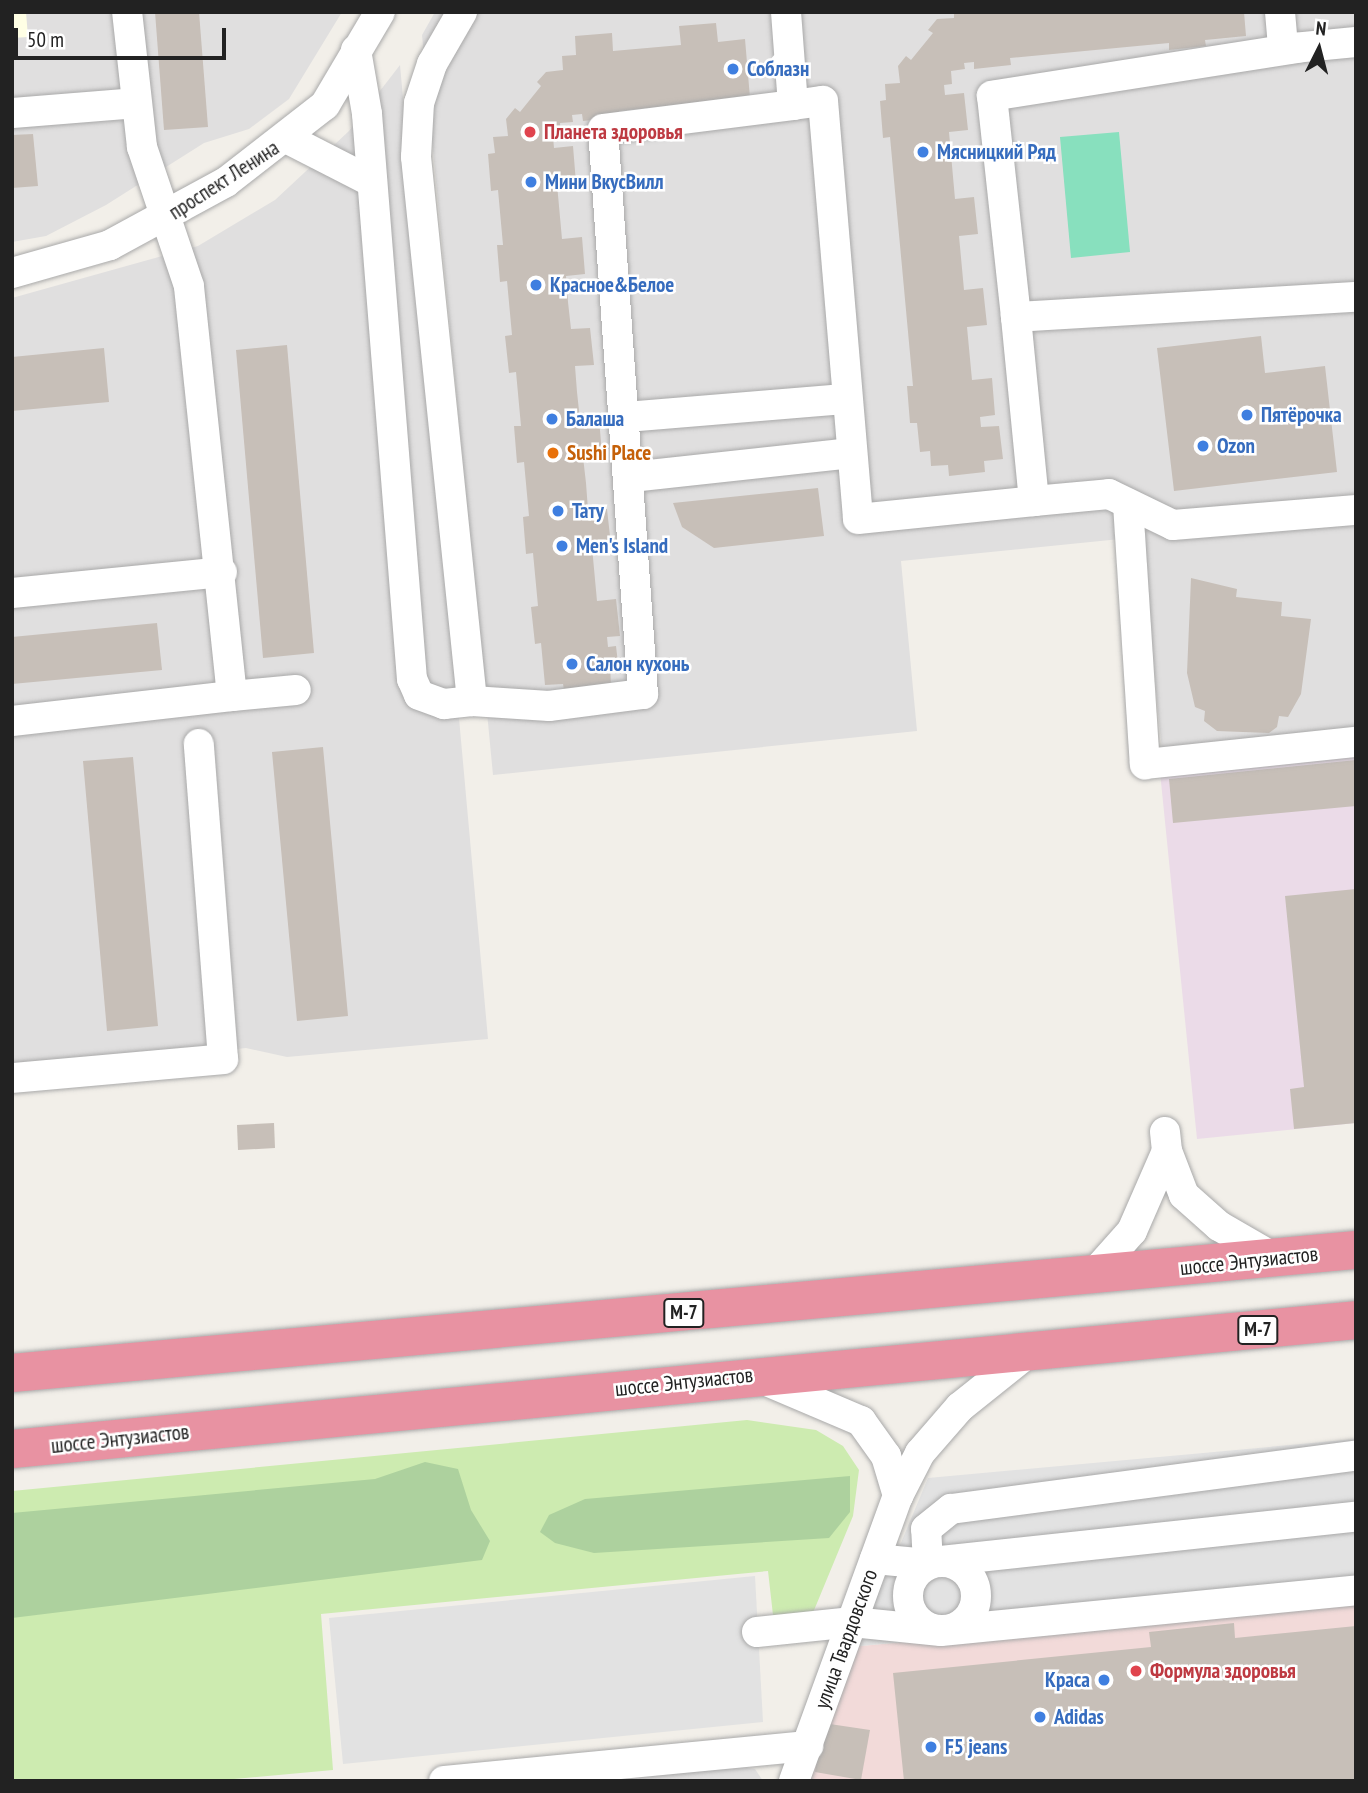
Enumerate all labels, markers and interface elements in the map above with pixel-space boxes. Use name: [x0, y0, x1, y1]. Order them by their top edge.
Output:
scale bar: [18, 14, 229, 58]
north arrow: [1284, 14, 1354, 84]
text: N: [1315, 16, 1328, 41]
text: 50 m: [27, 26, 64, 53]
place label: Соблазн: [747, 56, 809, 82]
marker: Соблазн: [725, 61, 741, 77]
place label: Планета здоровья: [544, 119, 683, 145]
marker: Планета здоровья: [522, 124, 538, 140]
street label: проспект Ленина: [164, 135, 284, 225]
place label: Мясницкий Ряд: [937, 139, 1056, 165]
marker: Мясницкий Ряд: [915, 144, 931, 160]
place label: Мини ВкусВилл: [545, 169, 664, 195]
marker: Мини ВкусВилл: [523, 174, 539, 190]
place label: Красное&Белое: [550, 272, 674, 298]
marker: Красное&Белое: [528, 277, 544, 293]
place label: Пятёрочка: [1261, 402, 1342, 428]
place label: Балаша: [566, 406, 624, 432]
marker: Пятёрочка: [1239, 407, 1255, 423]
marker: Балаша: [544, 411, 560, 427]
place label: Ozon: [1217, 433, 1255, 459]
marker: Ozon: [1195, 438, 1211, 454]
place label: Sushi Place: [567, 440, 651, 466]
marker: Sushi Place: [545, 445, 561, 461]
place label: Тату: [572, 498, 604, 524]
marker: Тату: [550, 503, 566, 519]
place label: Men's Island: [576, 533, 668, 559]
marker: Men's Island: [554, 538, 570, 554]
place label: Салон кухонь: [586, 651, 689, 677]
marker: Салон кухонь: [564, 656, 580, 672]
street label: шоссе Энтузиастов: [1179, 1241, 1319, 1281]
road number: М-7: [663, 1298, 705, 1329]
road number: М-7: [1237, 1314, 1279, 1346]
street label: шоссе Энтузиастов: [614, 1362, 754, 1402]
street label: шоссе Энтузиастов: [50, 1419, 190, 1459]
street label: улица Твардовского: [809, 1565, 883, 1713]
place label: Формула здоровья: [1150, 1658, 1296, 1684]
marker: Формула здоровья: [1128, 1663, 1144, 1679]
place label: Краса: [1045, 1667, 1090, 1693]
marker: Краса: [1096, 1672, 1112, 1688]
place label: Adidas: [1054, 1704, 1104, 1730]
marker: Adidas: [1032, 1709, 1048, 1725]
place label: F5 jeans: [945, 1734, 1007, 1760]
marker: F5 jeans: [923, 1739, 939, 1755]

